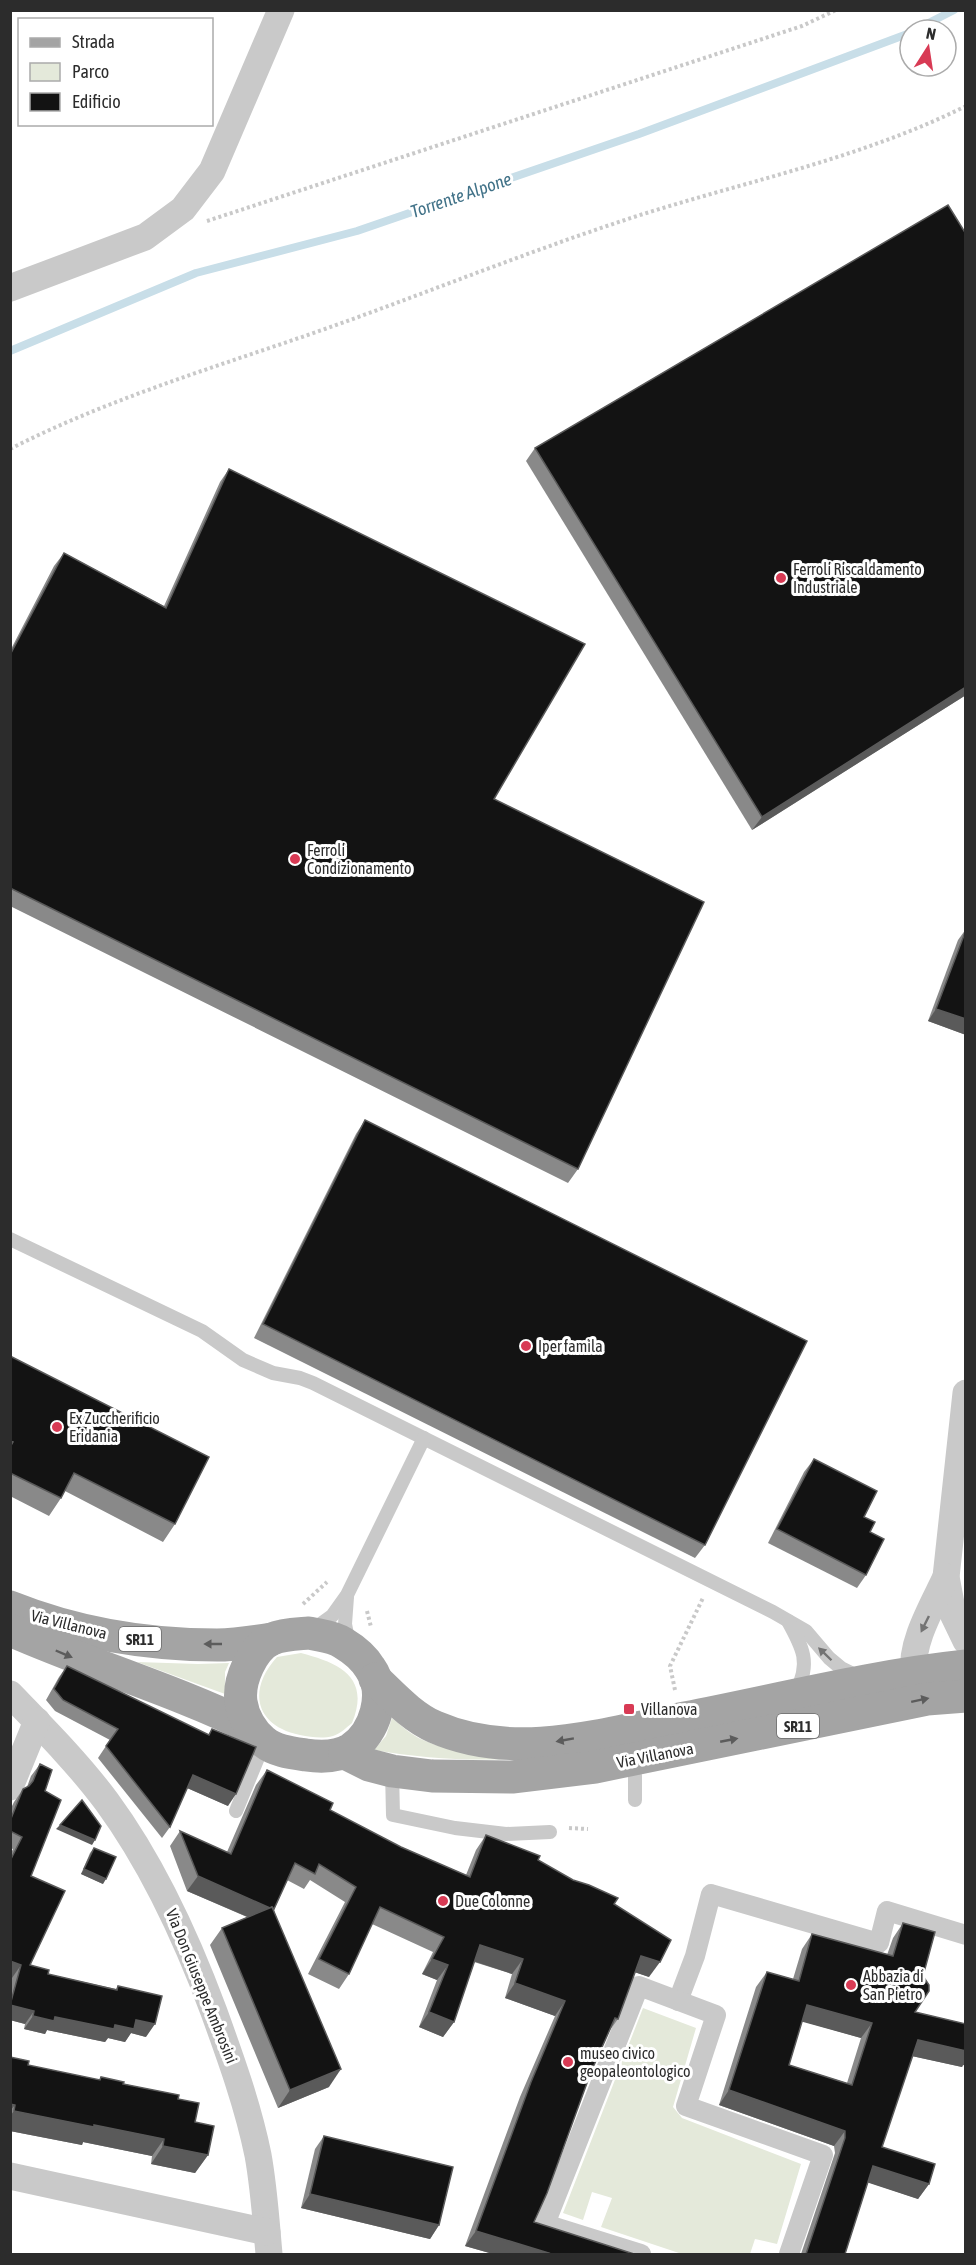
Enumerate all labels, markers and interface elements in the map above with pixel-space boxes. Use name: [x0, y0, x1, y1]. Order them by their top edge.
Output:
legend: [18, 18, 213, 126]
north arrow: [898, 18, 958, 78]
text: N: [925, 24, 938, 43]
text: Strada: [72, 31, 115, 52]
text: Parco: [72, 61, 109, 82]
text: Edificio: [72, 91, 121, 112]
water label: Torrente Alpone: [408, 168, 514, 222]
place label: Ferroli Riscaldamento Industriale: [793, 560, 922, 596]
marker: Ferroli Riscaldamento Industriale: [774, 571, 788, 585]
place label: Ferroli Condizionamento: [307, 841, 411, 877]
marker: Ferroli Condizionamento: [288, 852, 302, 866]
place label: Iper famila: [538, 1337, 603, 1356]
marker: Iper famila: [519, 1339, 533, 1353]
place label: Ex Zuccherificio Eridania: [69, 1409, 160, 1445]
marker: Ex Zuccherificio Eridania: [50, 1420, 64, 1434]
street label: Via Villanova: [29, 1606, 109, 1642]
one-way arrow: [920, 1615, 929, 1632]
road number: SR11: [119, 1627, 161, 1651]
one-way arrow: [204, 1640, 223, 1649]
one-way arrow: [818, 1647, 833, 1661]
one-way arrow: [55, 1649, 73, 1659]
one-way arrow: [911, 1695, 930, 1704]
place label: Villanova: [641, 1700, 697, 1718]
marker: Villanova: [622, 1702, 636, 1716]
road number: SR11: [777, 1714, 819, 1738]
one-way arrow: [720, 1735, 739, 1744]
one-way arrow: [555, 1736, 574, 1745]
street label: Via Villanova: [615, 1739, 695, 1771]
place label: Due Colonne: [455, 1892, 530, 1910]
marker: Due Colonne: [436, 1894, 450, 1908]
street label: Via Don Giuseppe Ambrosini: [162, 1906, 241, 2066]
place label: Abbazia di San Pietro: [863, 1967, 924, 2003]
marker: Abbazia di San Pietro: [844, 1978, 858, 1992]
place label: museo civico geopaleontologico: [580, 2044, 690, 2081]
marker: museo civico geopaleontologico: [561, 2055, 575, 2069]

